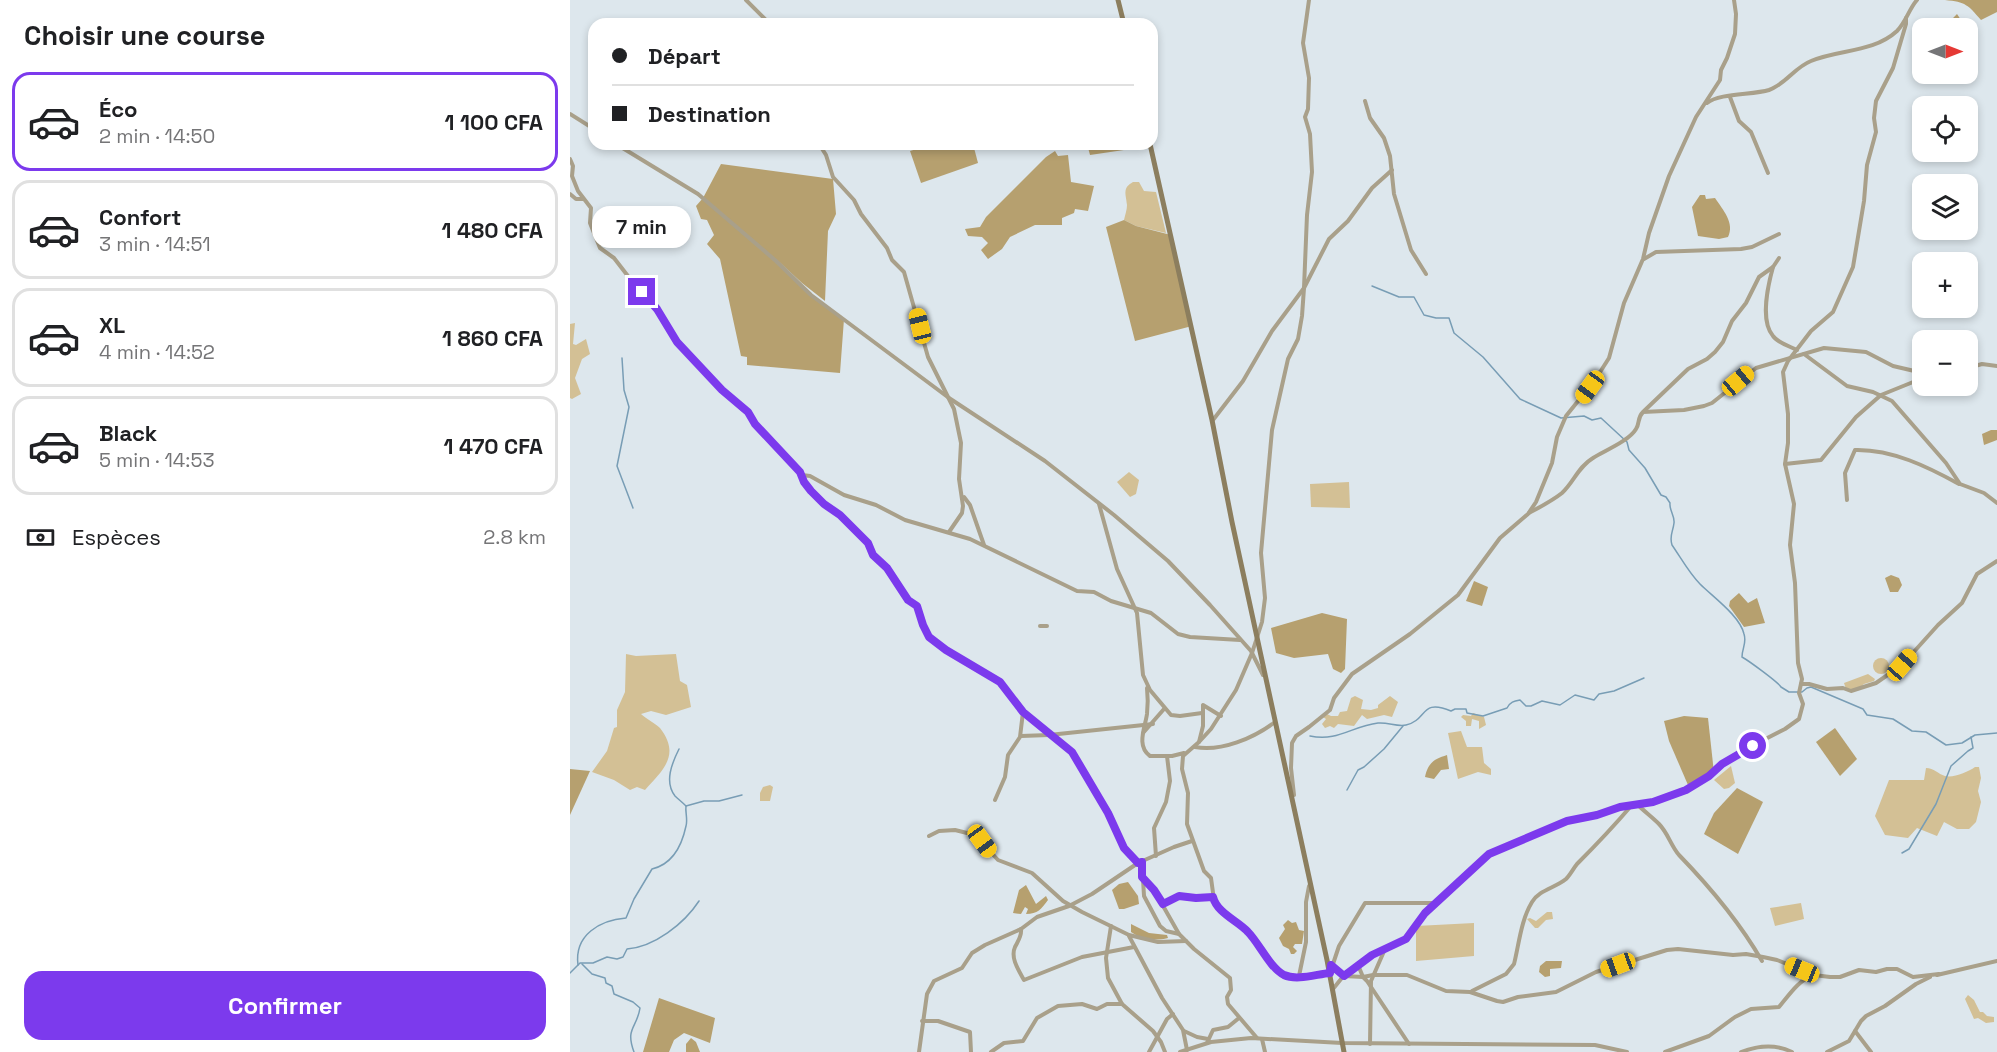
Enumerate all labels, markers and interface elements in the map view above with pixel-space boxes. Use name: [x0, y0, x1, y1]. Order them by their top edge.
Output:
text: Choisir une course: [24, 18, 265, 53]
north arrow: [1912, 18, 1978, 84]
map controls: [1912, 18, 1978, 396]
text: Départ: [648, 42, 721, 70]
icon: car: [27, 95, 81, 149]
text: Éco: [99, 95, 138, 123]
button: locate: [1912, 96, 1978, 162]
text: Destination: [648, 100, 771, 128]
text: 1 100 CFA: [445, 108, 543, 136]
text: 2 min · 14:50: [99, 123, 215, 149]
button: layers: [1912, 174, 1978, 240]
icon: car: [27, 203, 81, 257]
text: Confort: [99, 203, 181, 231]
callout: 7 min: [592, 205, 692, 247]
text: 7 min: [616, 214, 667, 240]
text: 1 480 CFA: [442, 216, 543, 244]
text: 3 min · 14:51: [99, 231, 211, 257]
button: +: [1912, 252, 1978, 318]
route end: [628, 278, 655, 305]
car: [907, 306, 933, 346]
icon: car: [27, 311, 81, 365]
text: XL: [99, 311, 125, 339]
text: 1 860 CFA: [442, 324, 543, 352]
button: −: [1912, 330, 1978, 396]
text: 4 min · 14:52: [99, 339, 215, 365]
car: [1718, 363, 1758, 399]
car: [1572, 367, 1608, 407]
icon: car: [27, 419, 81, 473]
text: Black: [99, 419, 157, 447]
text: 1 470 CFA: [444, 432, 543, 460]
text: 5 min · 14:53: [99, 447, 214, 473]
icon: cash: [24, 521, 57, 554]
text: Espèces: [72, 523, 161, 551]
text: 2.8 km: [483, 524, 546, 550]
car: [1883, 646, 1921, 684]
route start: [1739, 732, 1766, 759]
car: [964, 821, 1000, 861]
car: [1598, 950, 1638, 980]
car: [1782, 955, 1822, 985]
button: Confirmer: [24, 971, 546, 1040]

